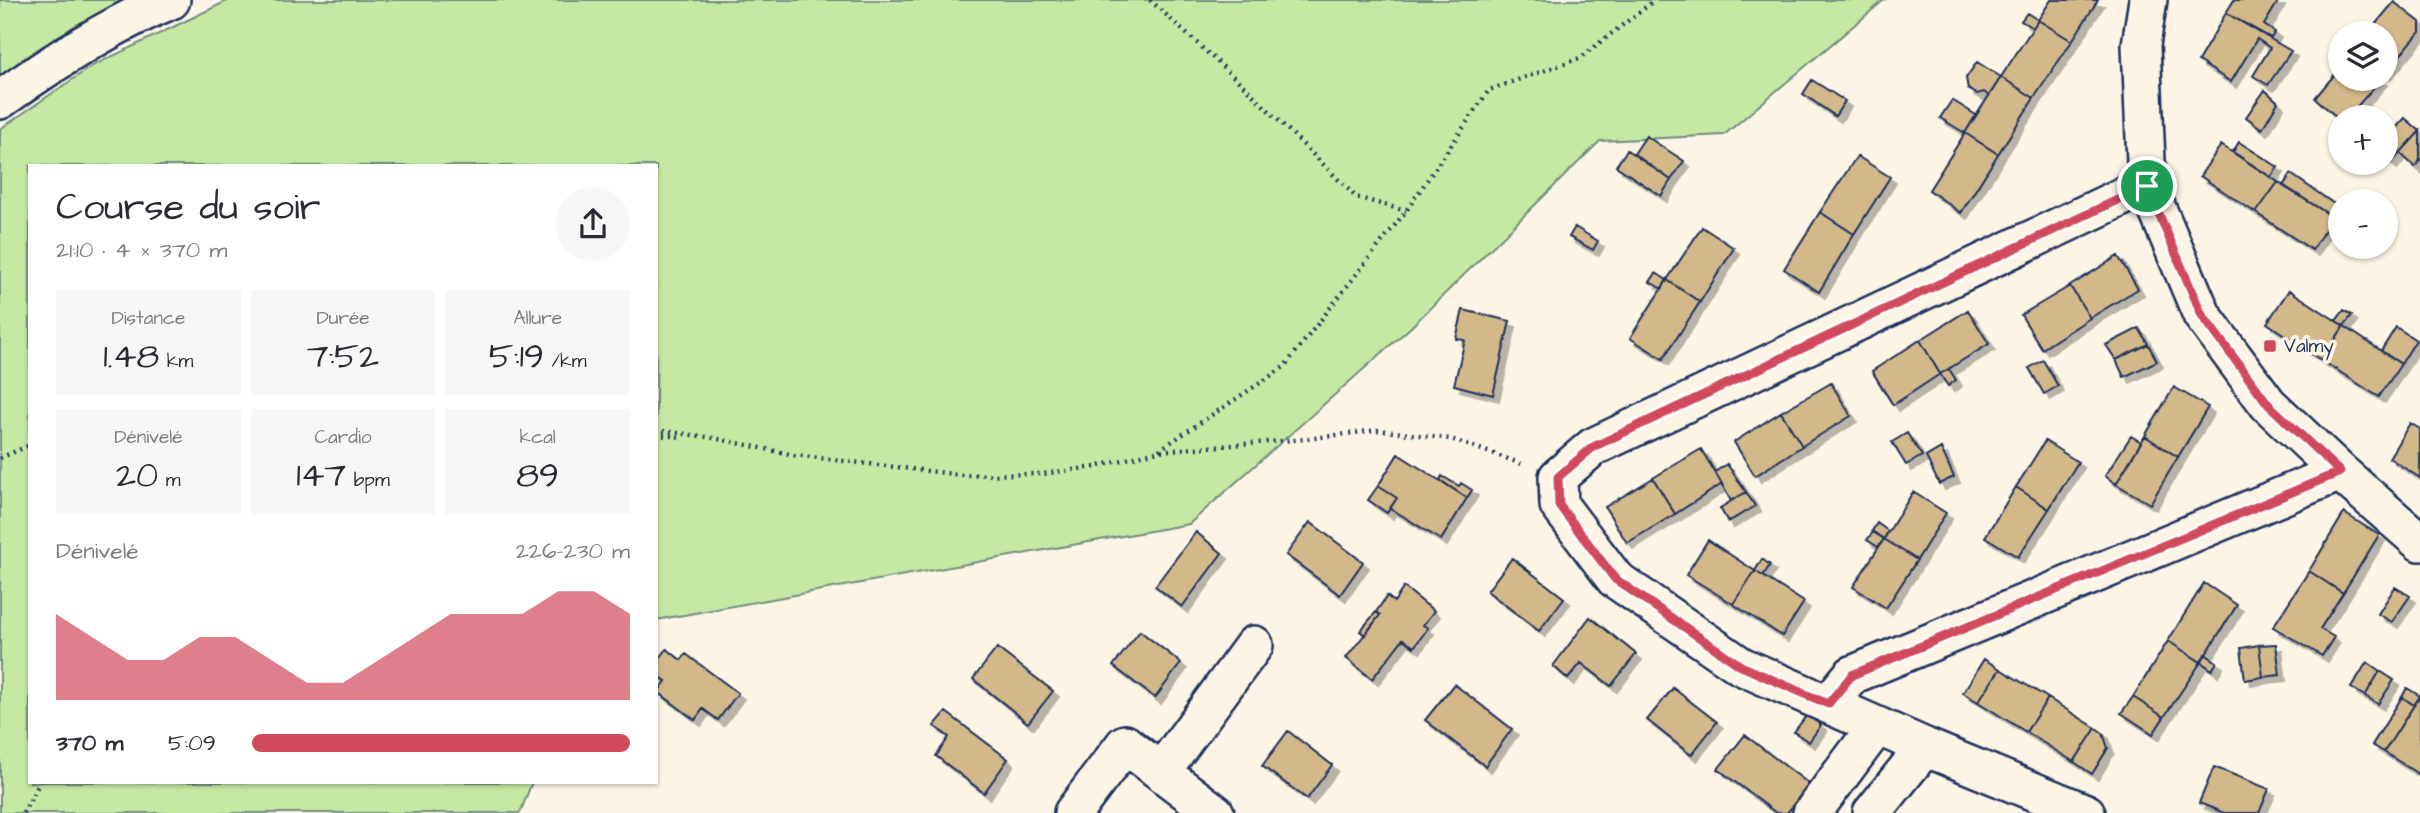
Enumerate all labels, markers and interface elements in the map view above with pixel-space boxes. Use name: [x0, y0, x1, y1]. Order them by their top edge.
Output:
map controls: [2328, 21, 2398, 259]
button: layers: [2328, 21, 2398, 91]
button: +: [2328, 105, 2398, 175]
pin: [2117, 156, 2177, 216]
icon: arrive: [2128, 167, 2166, 205]
text: Course du soir: [56, 182, 321, 234]
button: share: [556, 187, 630, 261]
button: −: [2328, 189, 2398, 259]
text: 21:10 · 4 × 370 m: [56, 234, 227, 266]
text: Distance: [111, 305, 185, 332]
text: Durée: [316, 305, 370, 332]
text: Allure: [513, 305, 562, 332]
text: 1.48: [103, 332, 159, 381]
text: 7:52: [307, 332, 379, 381]
text: 5:19: [489, 332, 544, 381]
place label: Valmy: [2284, 333, 2334, 361]
marker: Valmy: [2262, 338, 2278, 354]
text: km: [159, 348, 193, 375]
text: /km: [544, 348, 587, 375]
text: Dénivelé: [114, 424, 183, 451]
text: Cardio: [315, 424, 371, 451]
text: kcal: [519, 424, 556, 451]
text: 20: [116, 451, 158, 500]
text: 147: [296, 451, 346, 500]
text: 89: [516, 451, 559, 500]
text: m: [158, 467, 181, 494]
text: bpm: [346, 467, 390, 494]
text: Dénivelé: [56, 535, 139, 567]
text: 226–230 m: [516, 535, 630, 567]
text: 370 m: [56, 727, 123, 759]
text: 5:09: [168, 727, 216, 759]

